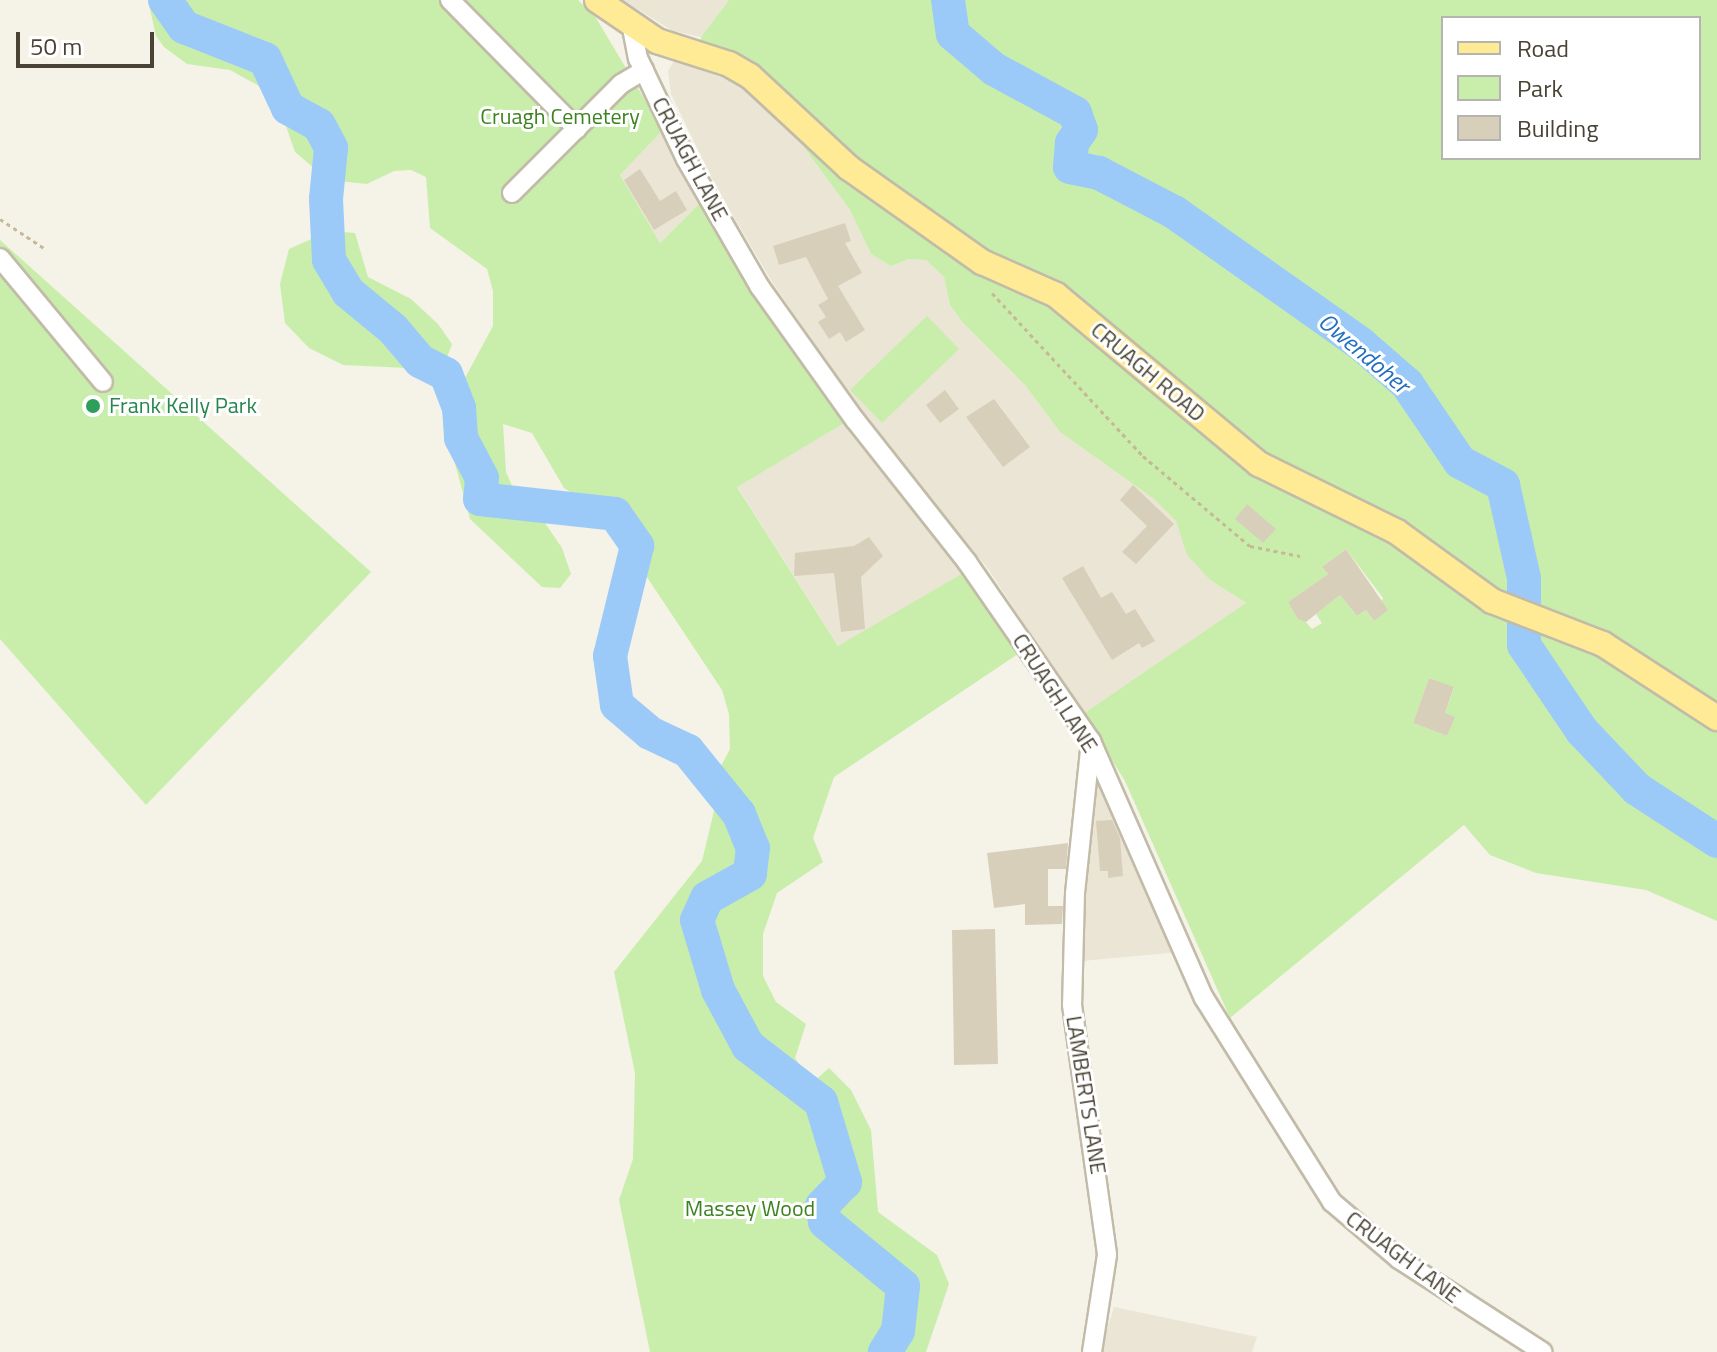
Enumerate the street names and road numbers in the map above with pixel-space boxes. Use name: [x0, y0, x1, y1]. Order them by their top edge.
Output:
street label: CRUAGH LANE: [646, 93, 734, 225]
street label: CRUAGH ROAD: [1086, 317, 1210, 427]
street label: CRUAGH LANE: [1007, 629, 1103, 757]
street label: LAMBERTS LANE: [1060, 1014, 1112, 1176]
street label: CRUAGH LANE: [1341, 1205, 1465, 1309]

